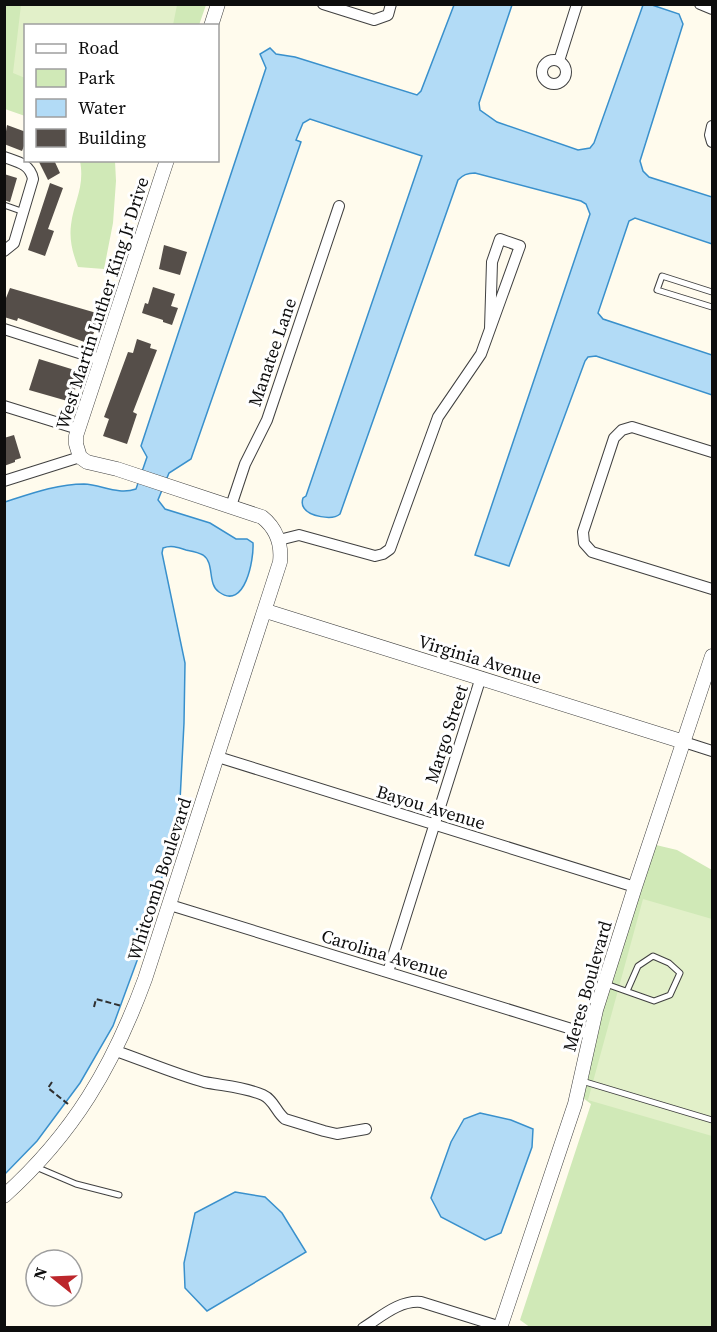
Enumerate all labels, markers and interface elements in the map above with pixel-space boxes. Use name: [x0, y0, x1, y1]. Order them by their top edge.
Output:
legend: [24, 24, 219, 162]
text: Road: [78, 35, 119, 60]
text: Park: [78, 65, 115, 90]
text: Water: [78, 95, 126, 120]
text: Building: [78, 125, 146, 150]
street label: West Martin Luther King Jr Drive: [49, 174, 155, 432]
street label: Manatee Lane: [242, 294, 302, 410]
street label: Virginia Avenue: [415, 628, 545, 690]
street label: Margo Street: [418, 681, 474, 786]
street label: Bayou Avenue: [373, 779, 489, 835]
street label: Whitcomb Boulevard: [121, 794, 197, 964]
street label: Meres Boulevard: [556, 918, 618, 1054]
street label: Carolina Avenue: [318, 923, 452, 985]
north arrow: [24, 1248, 84, 1308]
text: N: [27, 1264, 52, 1282]

